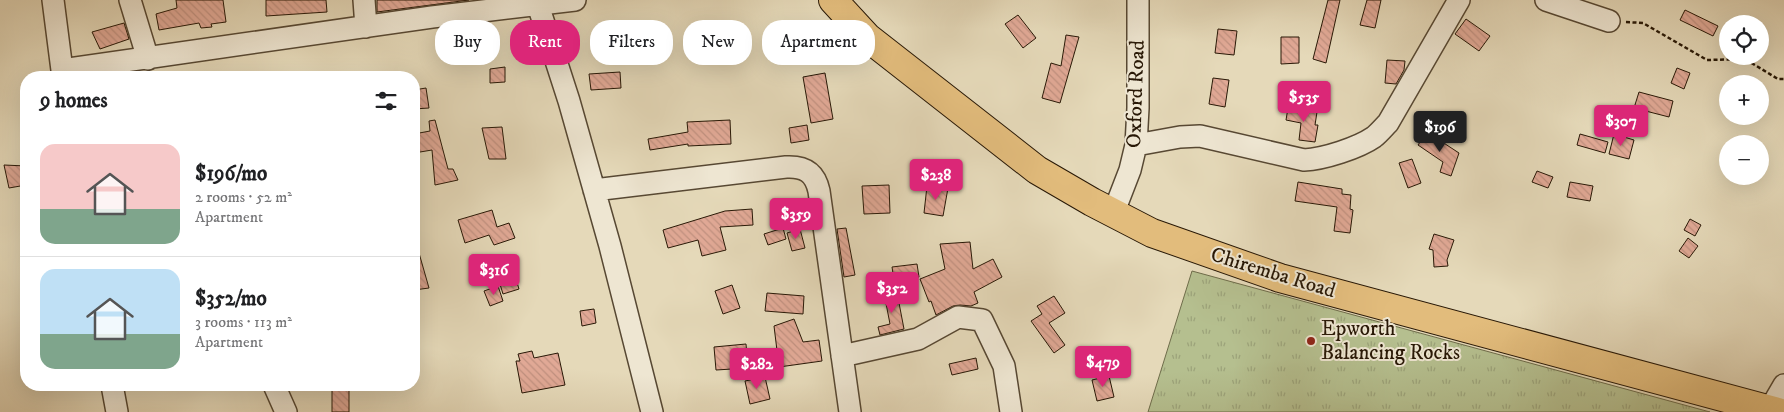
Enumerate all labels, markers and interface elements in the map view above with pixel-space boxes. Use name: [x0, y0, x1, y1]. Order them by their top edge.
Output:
map controls: [1719, 15, 1769, 185]
button: locate: [1719, 15, 1769, 65]
chip: Buy: [435, 20, 500, 65]
chip: Rent: [510, 20, 580, 65]
chip: Filters: [590, 20, 673, 65]
chip: New: [683, 20, 752, 65]
chip: Apartment: [762, 20, 875, 65]
street label: Oxford Road: [1121, 39, 1151, 148]
button: +: [1719, 75, 1769, 125]
pin: $535: [1274, 80, 1334, 123]
icon: filters: [372, 87, 400, 115]
text: $535: [1289, 87, 1319, 107]
text: 9 homes: [40, 88, 108, 114]
pin: $307: [1591, 104, 1651, 147]
pin: $196: [1410, 110, 1470, 153]
text: $307: [1605, 111, 1637, 131]
text: $196: [1425, 117, 1455, 137]
button: −: [1719, 135, 1769, 185]
pin: $238: [906, 158, 966, 201]
text: $196/mo: [195, 161, 267, 187]
icon: home: [80, 164, 140, 224]
text: $238: [921, 165, 951, 185]
text: 2 rooms · 52 m²: [195, 187, 292, 207]
pin: $359: [766, 198, 826, 240]
text: $359: [781, 204, 811, 224]
text: Apartment: [195, 207, 263, 227]
street label: Chiremba Road: [1207, 242, 1339, 304]
pin: $316: [464, 254, 524, 296]
text: $316: [480, 260, 508, 280]
pin: $352: [862, 272, 922, 314]
text: $352: [877, 278, 907, 298]
text: $352/mo: [195, 286, 267, 312]
icon: home: [80, 289, 140, 349]
text: 3 rooms · 113 m²: [195, 312, 292, 332]
place label: Epworth Balancing Rocks: [1321, 316, 1460, 366]
text: Apartment: [195, 332, 263, 352]
marker: Epworth Balancing Rocks: [1305, 335, 1317, 347]
pin: $479: [1073, 346, 1133, 388]
pin: $282: [727, 348, 787, 390]
text: $479: [1086, 352, 1120, 372]
text: $282: [741, 354, 773, 374]

